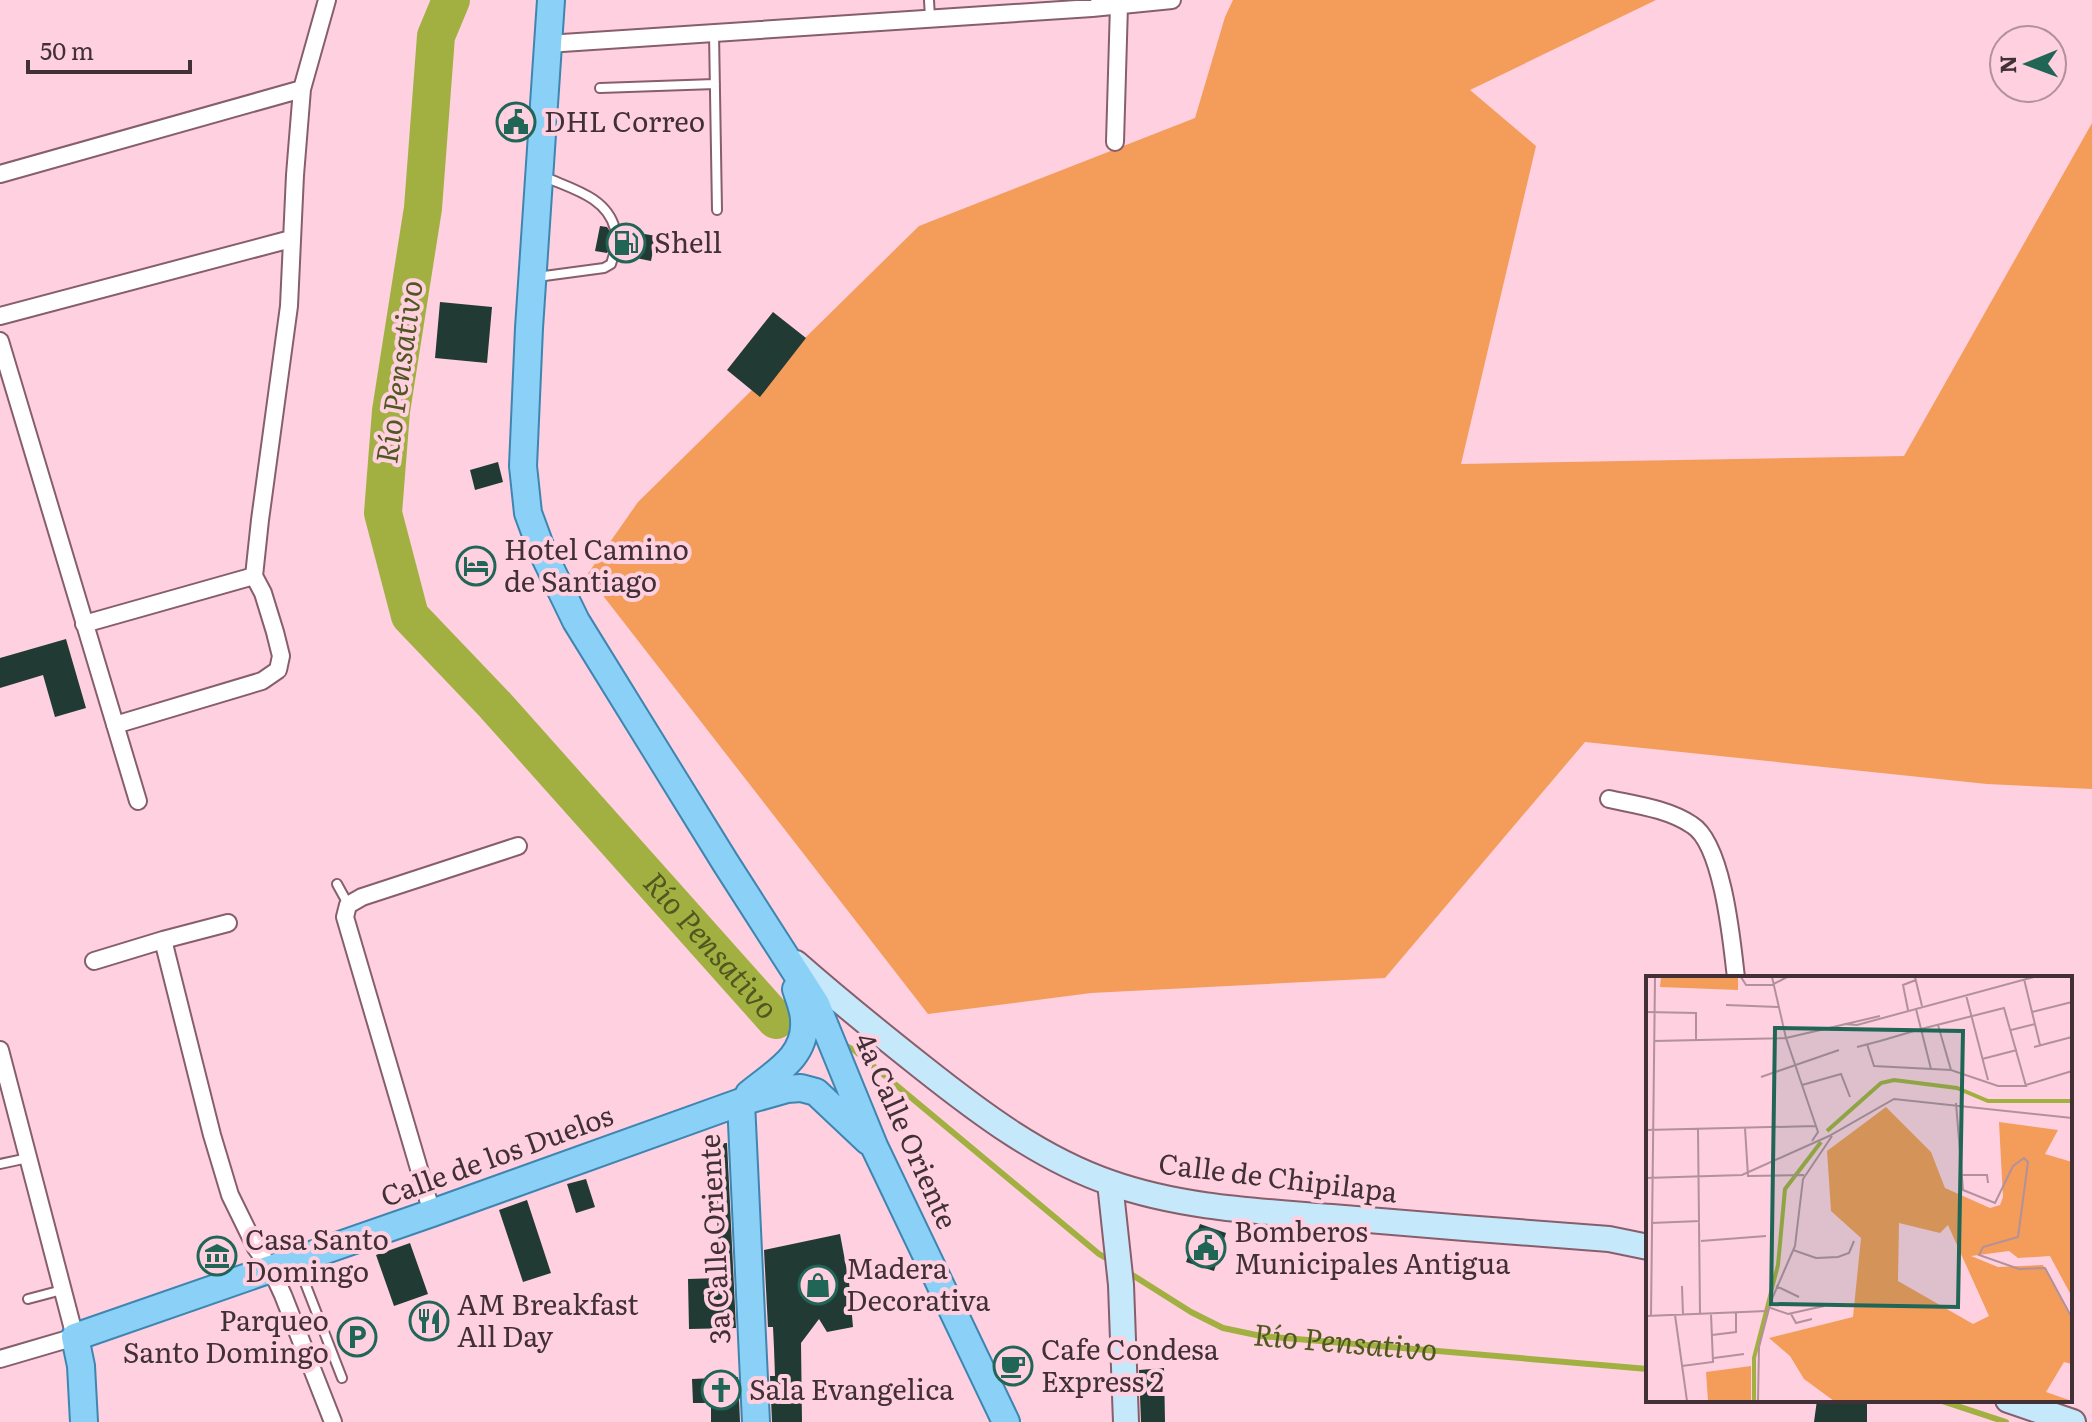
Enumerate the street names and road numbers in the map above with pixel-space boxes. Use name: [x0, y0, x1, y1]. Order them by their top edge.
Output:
street label: 4a Calle Oriente: [846, 1025, 970, 1235]
street label: Calle de los Duelos: [374, 1093, 618, 1216]
street label: 3a Calle Oriente: [687, 1133, 739, 1345]
street label: Calle de Chipilapa: [1156, 1141, 1400, 1212]

